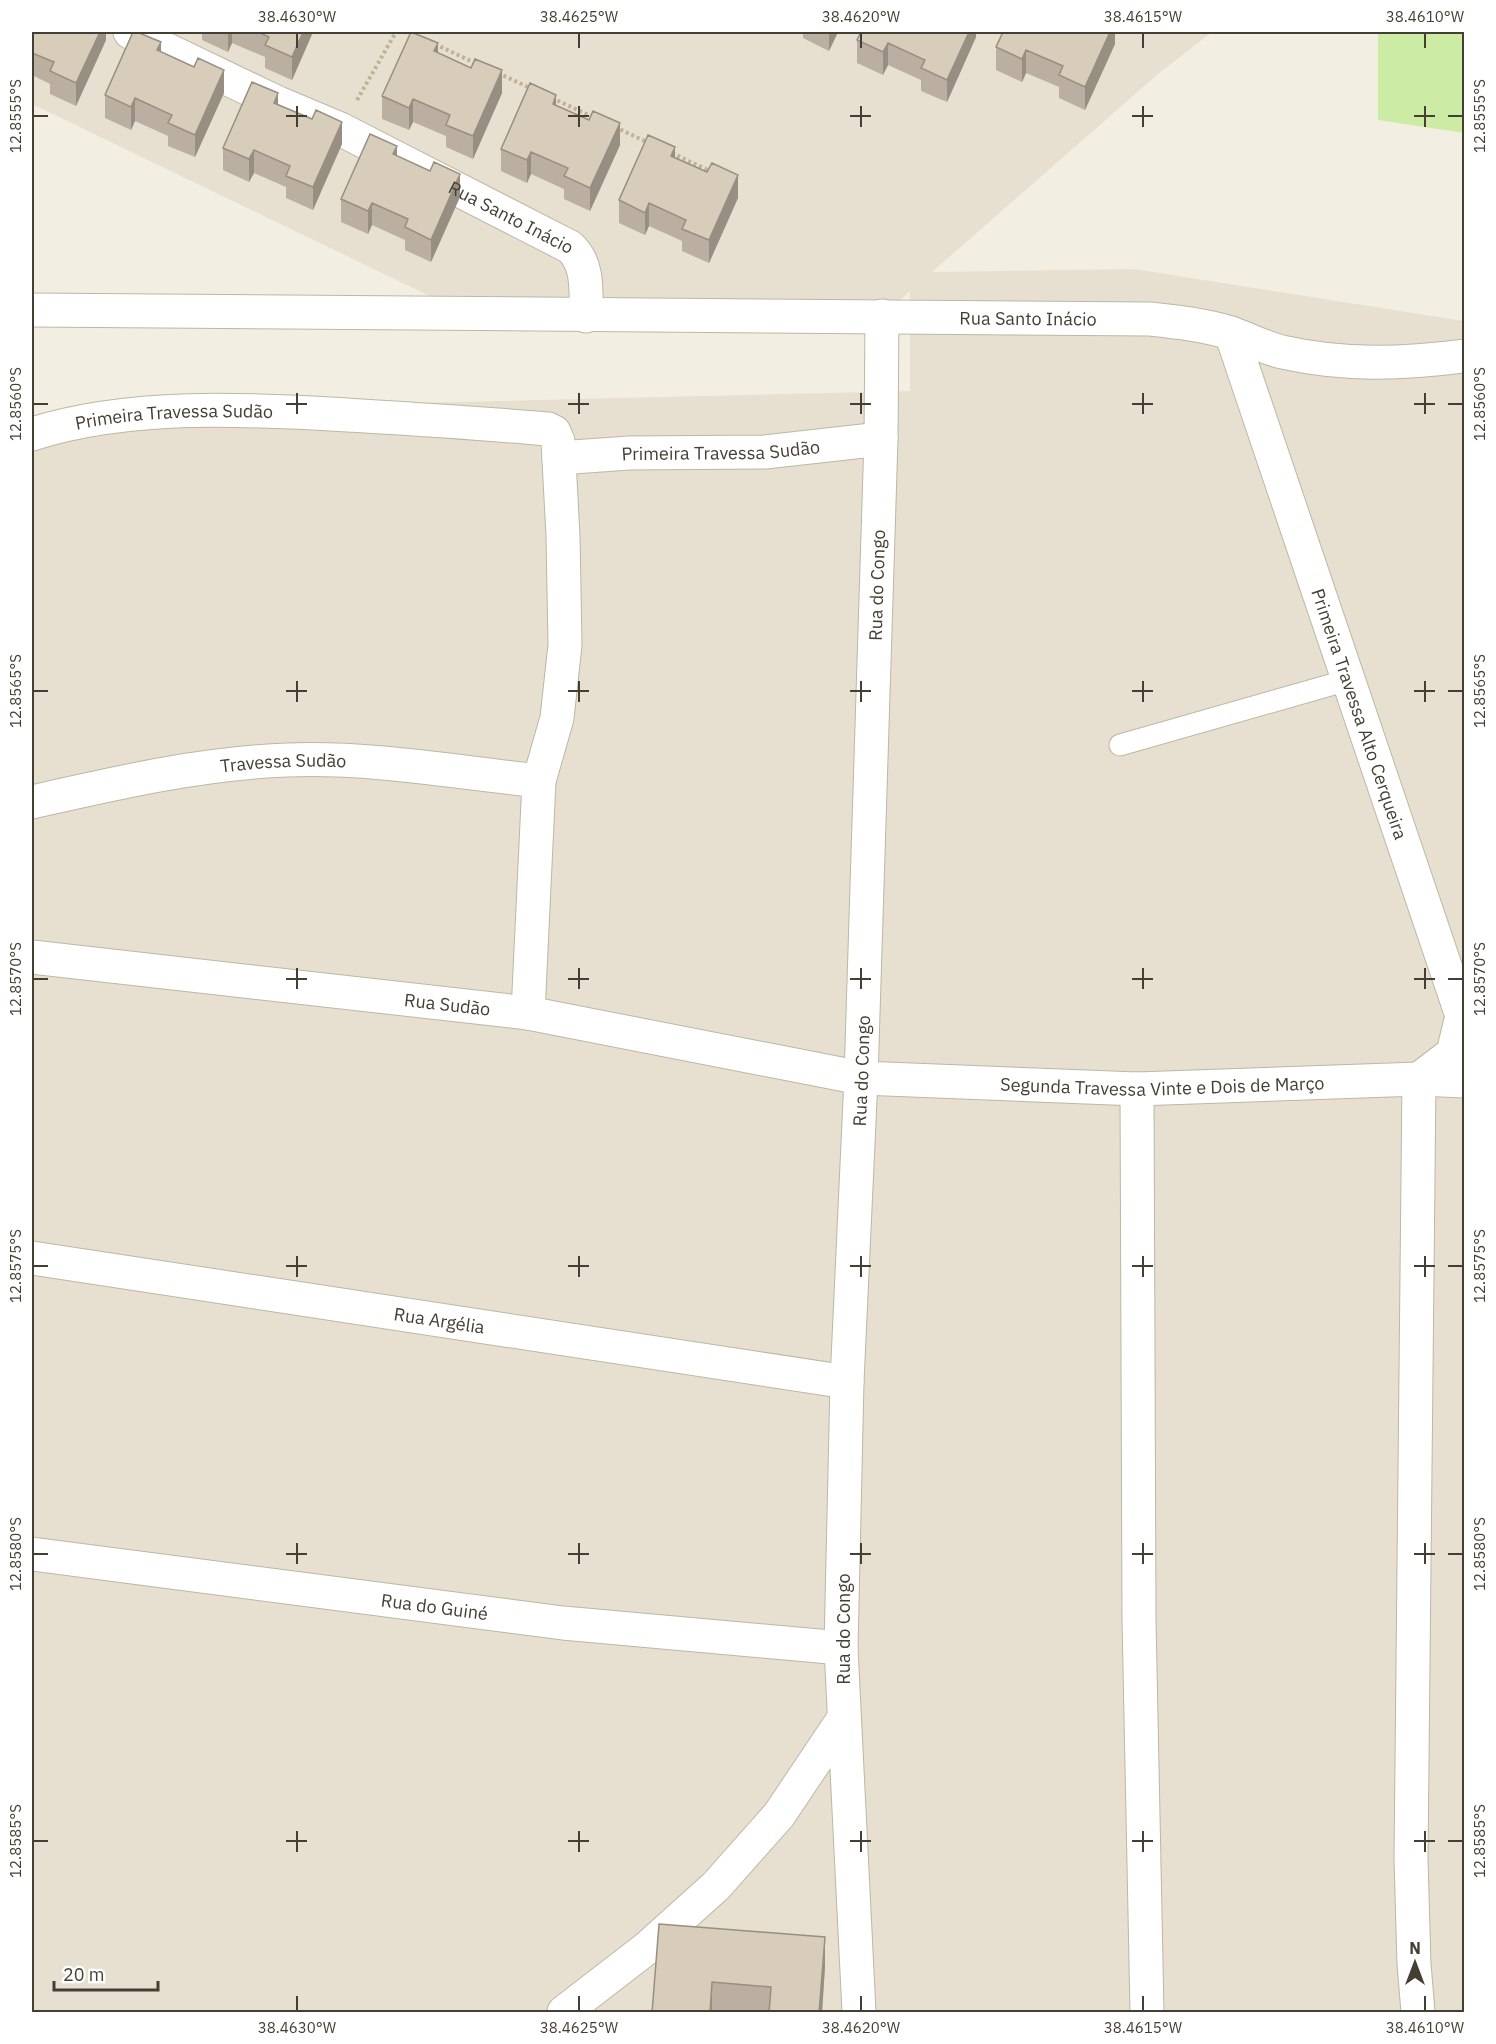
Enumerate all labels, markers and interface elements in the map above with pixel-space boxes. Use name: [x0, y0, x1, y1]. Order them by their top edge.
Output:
text: 38.4630°W: [258, 7, 337, 26]
text: 38.4625°W: [540, 7, 619, 26]
text: 38.4620°W: [822, 7, 901, 26]
text: 38.4615°W: [1104, 7, 1183, 26]
text: 38.4610°W: [1386, 7, 1465, 26]
text: 12.8555°S: [6, 79, 25, 153]
text: 12.8555°S: [1470, 79, 1489, 153]
street label: Rua Santo Inácio: [445, 175, 578, 258]
street label: Rua Santo Inácio: [959, 306, 1097, 330]
text: 12.8560°S: [6, 367, 25, 441]
text: 12.8560°S: [1470, 367, 1489, 441]
street label: Primeira Travessa Sudão: [73, 399, 274, 434]
street label: Primeira Travessa Sudão: [621, 434, 821, 465]
street label: Rua do Congo: [863, 529, 890, 641]
street label: Primeira Travessa Alto Cerqueira: [1307, 585, 1413, 843]
text: 12.8565°S: [6, 654, 25, 728]
text: 12.8565°S: [1470, 654, 1489, 728]
street label: Travessa Sudão: [219, 748, 347, 777]
text: 12.8570°S: [6, 942, 25, 1016]
text: 12.8570°S: [1470, 942, 1489, 1016]
street label: Rua Sudão: [403, 988, 492, 1020]
street label: Rua do Congo: [847, 1015, 874, 1127]
street label: Segunda Travessa Vinte e Dois de Março: [1000, 1071, 1325, 1101]
text: 12.8575°S: [6, 1229, 25, 1303]
text: 12.8575°S: [1470, 1229, 1489, 1303]
street label: Rua Argélia: [392, 1302, 487, 1338]
text: 12.8580°S: [6, 1517, 25, 1591]
text: 12.8580°S: [1470, 1517, 1489, 1591]
street label: Rua do Congo: [832, 1573, 855, 1685]
street label: Rua do Guiné: [380, 1588, 490, 1625]
text: 12.8585°S: [6, 1804, 25, 1878]
text: 12.8585°S: [1470, 1804, 1489, 1878]
north arrow: [1385, 1933, 1445, 1993]
text: N: [1409, 1938, 1421, 1958]
scale bar: [54, 1954, 158, 1992]
text: 20 m: [63, 1963, 105, 1986]
text: 38.4630°W: [258, 2018, 337, 2037]
text: 38.4625°W: [540, 2018, 619, 2037]
text: 38.4620°W: [822, 2018, 901, 2037]
text: 38.4615°W: [1104, 2018, 1183, 2037]
text: 38.4610°W: [1386, 2018, 1465, 2037]

